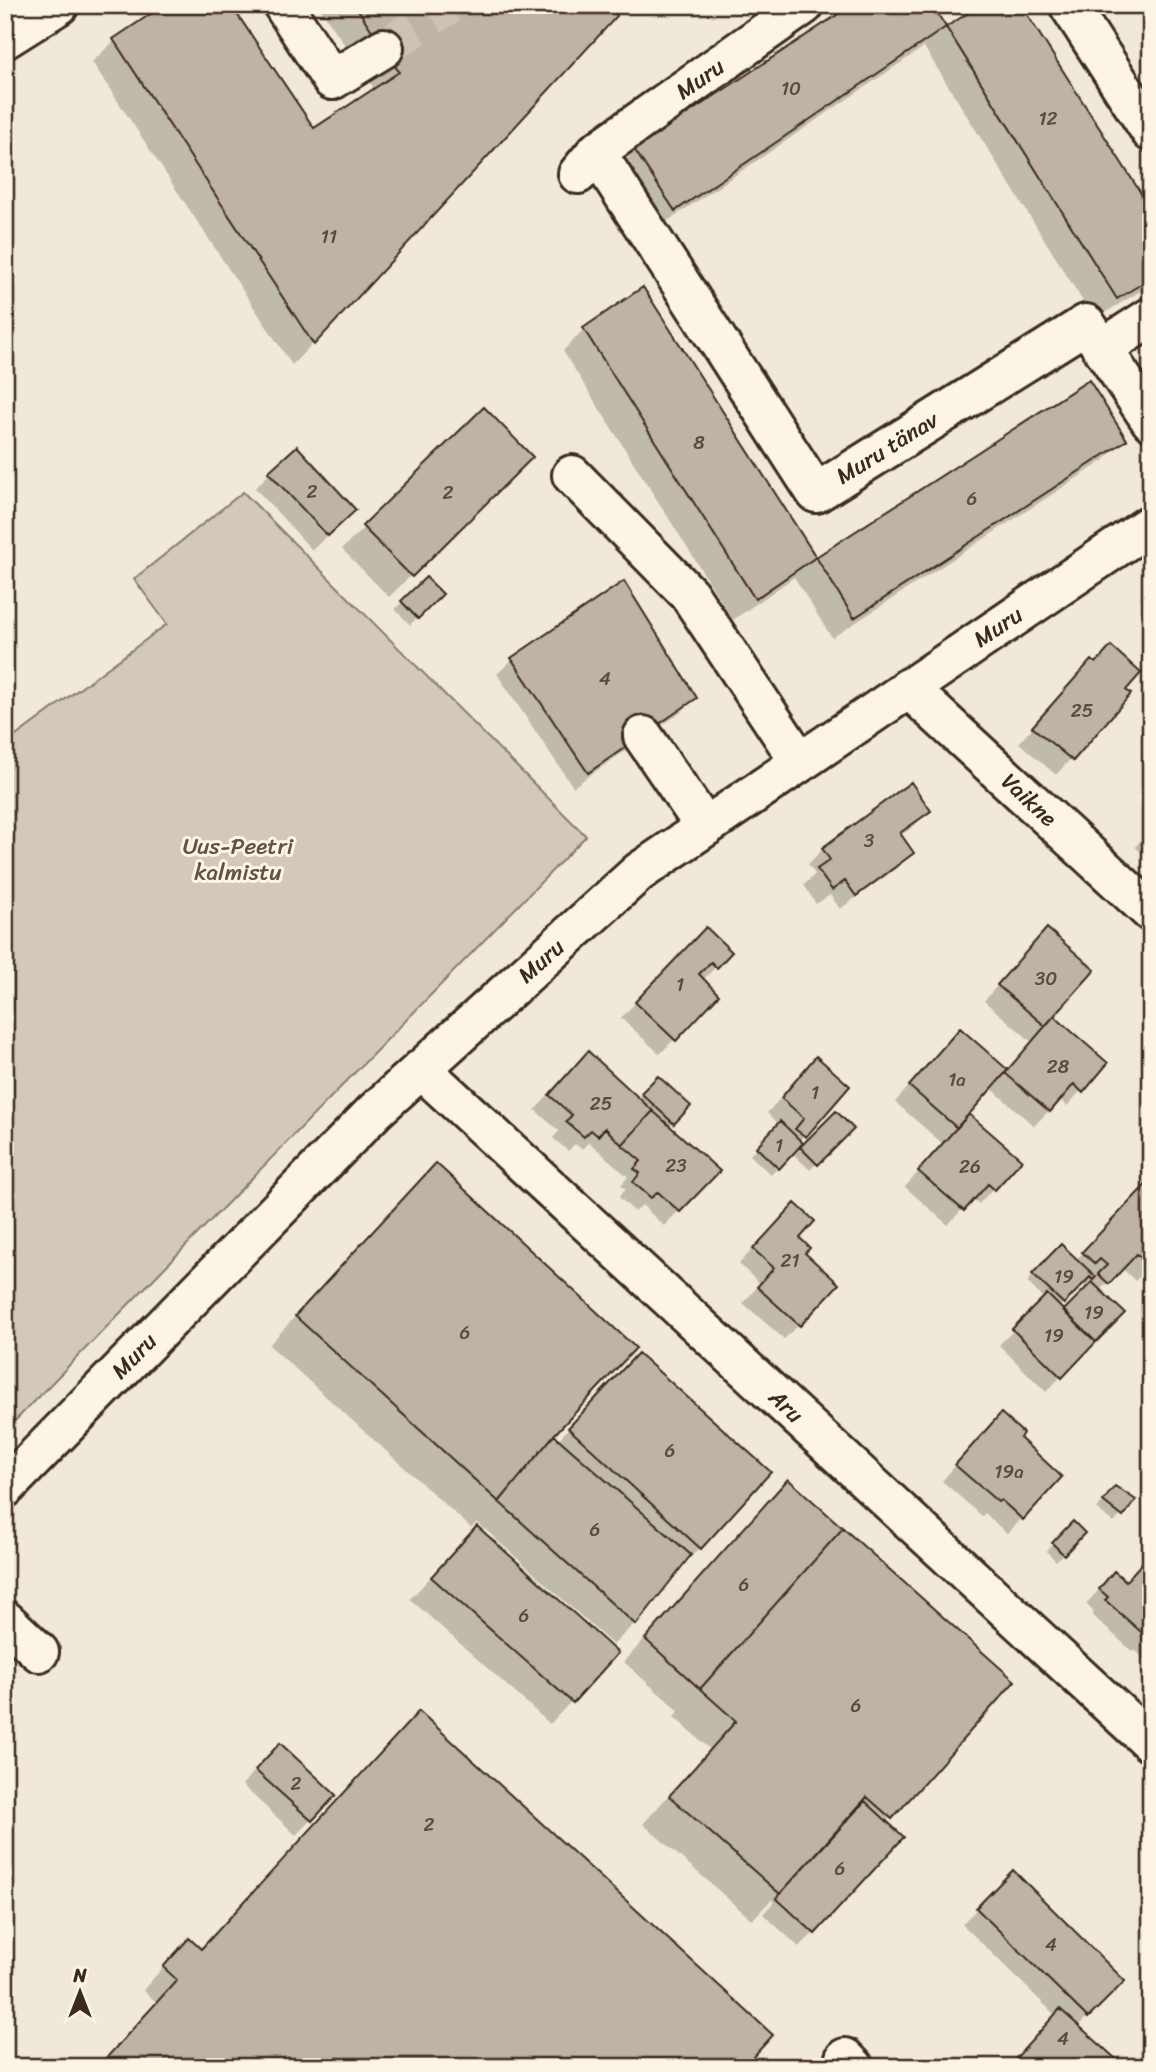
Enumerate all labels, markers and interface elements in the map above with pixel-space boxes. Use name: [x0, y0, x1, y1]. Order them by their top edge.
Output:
street label: Muru: [667, 47, 734, 111]
house number: 10: [781, 72, 801, 105]
house number: 12: [1038, 102, 1058, 135]
house number: 11: [321, 220, 337, 253]
street label: Muru tänav: [827, 399, 948, 496]
house number: 8: [693, 426, 705, 459]
house number: 2: [307, 475, 318, 508]
house number: 2: [443, 476, 454, 509]
house number: 6: [967, 482, 977, 515]
street label: Muru: [965, 595, 1032, 659]
house number: 4: [599, 662, 611, 695]
house number: 25: [1071, 694, 1094, 727]
street label: Vaikne: [991, 763, 1067, 837]
house number: 3: [864, 824, 875, 857]
park label: Uus-Peetri kalmistu: [183, 826, 294, 893]
street label: Muru: [508, 928, 575, 994]
house number: 30: [1035, 962, 1057, 995]
house number: 1: [676, 968, 684, 1001]
house number: 28: [1047, 1050, 1070, 1083]
house number: 1a: [948, 1063, 966, 1096]
house number: 1: [811, 1076, 819, 1109]
house number: 25: [590, 1087, 613, 1120]
house number: 1: [775, 1129, 783, 1162]
house number: 23: [665, 1149, 687, 1182]
house number: 26: [959, 1150, 981, 1183]
house number: 21: [780, 1244, 800, 1277]
house number: 19: [1054, 1260, 1074, 1293]
house number: 19: [1084, 1296, 1104, 1329]
house number: 6: [460, 1316, 470, 1349]
house number: 19: [1044, 1319, 1064, 1352]
street label: Muru: [101, 1322, 168, 1389]
street label: Aru: [758, 1378, 814, 1434]
house number: 6: [665, 1434, 675, 1467]
house number: 19a: [994, 1455, 1024, 1488]
house number: 6: [590, 1513, 600, 1546]
house number: 6: [739, 1568, 749, 1601]
house number: 6: [519, 1599, 529, 1632]
house number: 6: [851, 1689, 861, 1722]
house number: 2: [291, 1767, 302, 1800]
house number: 2: [424, 1808, 435, 1841]
house number: 6: [835, 1852, 845, 1885]
house number: 4: [1045, 1928, 1057, 1961]
north arrow: [46, 1956, 116, 2026]
text: N: [72, 1959, 87, 1992]
house number: 4: [1057, 2022, 1069, 2055]

